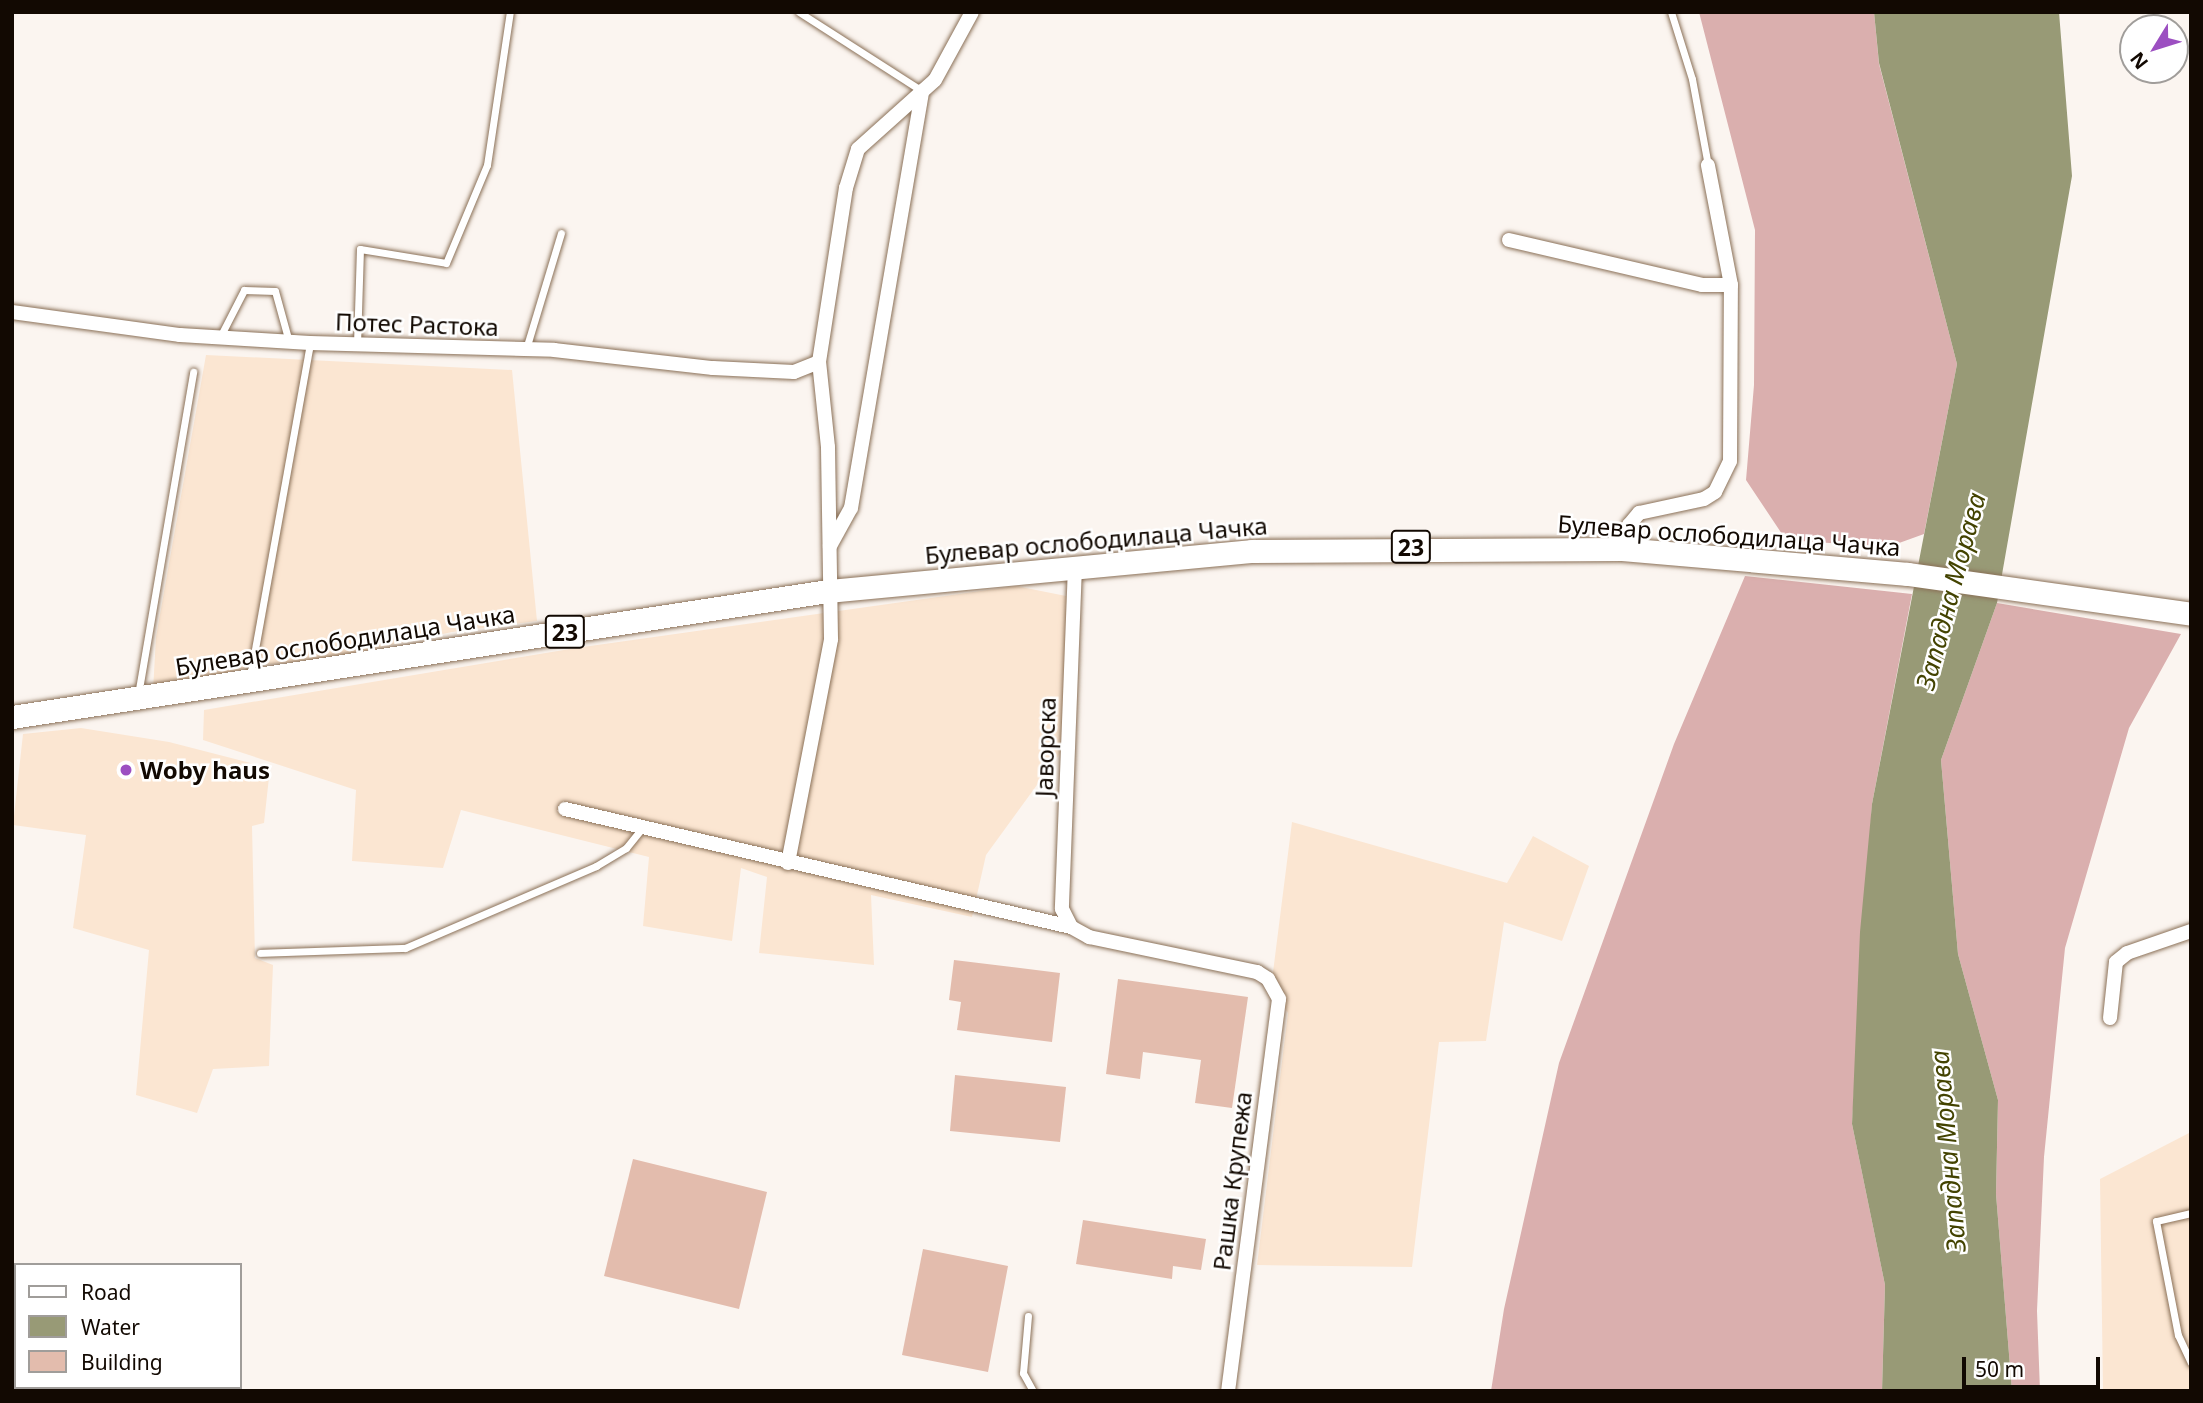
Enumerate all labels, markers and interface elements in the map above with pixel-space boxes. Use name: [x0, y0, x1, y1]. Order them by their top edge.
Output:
north arrow: [2119, 14, 2189, 84]
text: N: [2124, 47, 2154, 75]
street label: Потес Растока: [335, 307, 499, 341]
water label: Западна Морава: [1910, 489, 1992, 693]
street label: Булевар ослободилаца Чачка: [1557, 509, 1901, 561]
street label: Булевар ослободилаца Чачка: [924, 511, 1268, 569]
road number: 23: [1390, 527, 1432, 566]
street label: Булевар ослободилаца Чачка: [173, 599, 517, 681]
road number: 23: [544, 612, 586, 652]
street label: Јаворска: [1029, 697, 1061, 797]
place label: Woby haus: [140, 756, 270, 784]
marker: Woby haus: [118, 762, 134, 778]
water label: Западна Морава: [1924, 1049, 1972, 1253]
street label: Рашка Крупежа: [1207, 1090, 1257, 1272]
legend: [14, 1263, 242, 1389]
text: Road: [81, 1278, 131, 1306]
text: Water: [81, 1313, 140, 1341]
scale bar: [1965, 1344, 2103, 1388]
text: Building: [81, 1348, 163, 1376]
text: 50 m: [1975, 1355, 2024, 1383]

